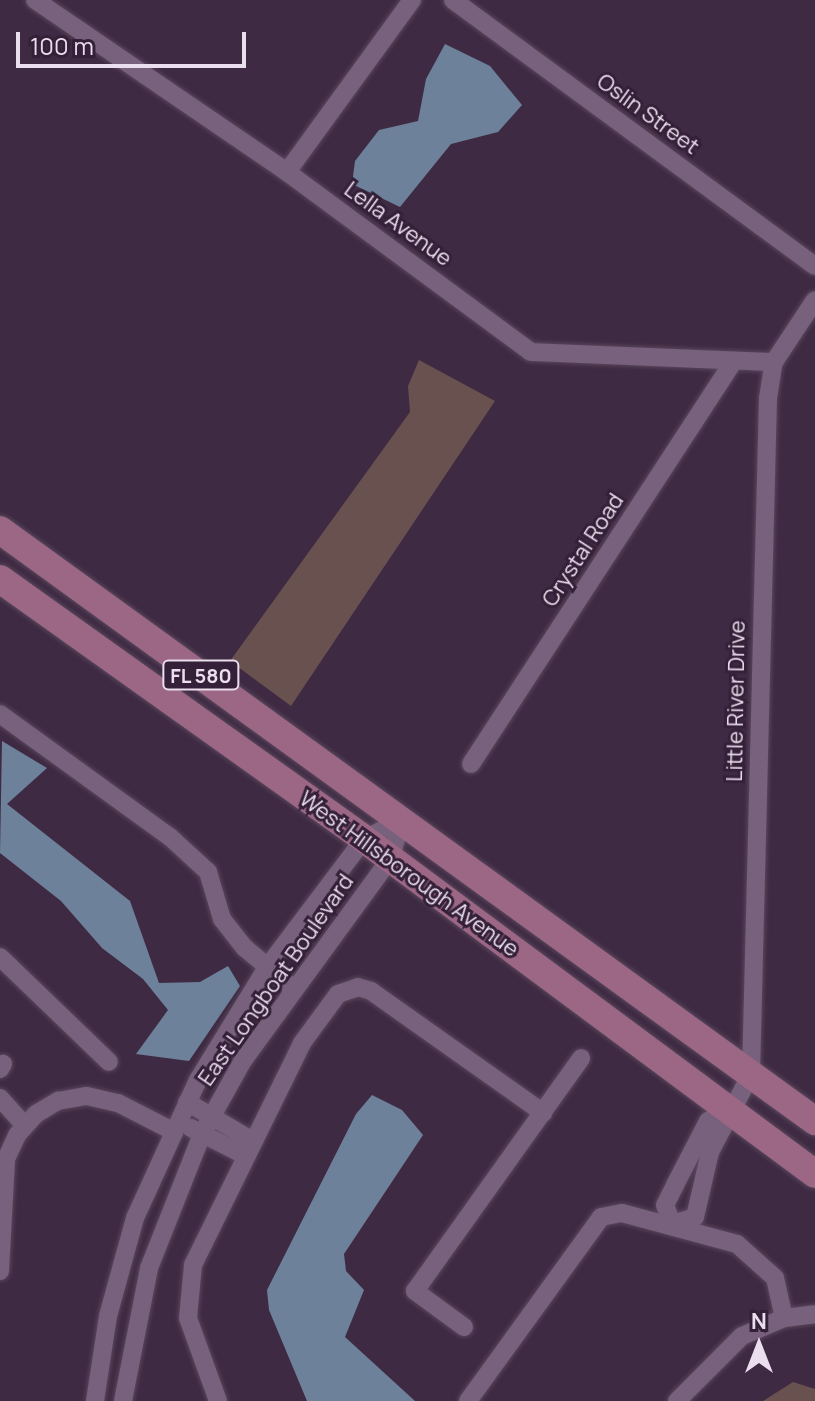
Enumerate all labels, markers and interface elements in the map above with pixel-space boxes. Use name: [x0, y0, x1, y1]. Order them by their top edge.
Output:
scale bar: [20, 16, 250, 66]
text: 100 m: [30, 29, 94, 62]
street label: Oslin Street: [592, 68, 704, 160]
street label: Lella Avenue: [339, 176, 457, 272]
street label: Crystal Road: [537, 489, 629, 611]
street label: Little River Drive: [721, 620, 751, 782]
road number: FL 580: [161, 659, 241, 691]
street label: West Hillsborough Avenue: [294, 786, 524, 962]
street label: East Longboat Boulevard: [193, 869, 359, 1091]
north arrow: [719, 1305, 799, 1385]
text: N: [751, 1306, 767, 1336]

